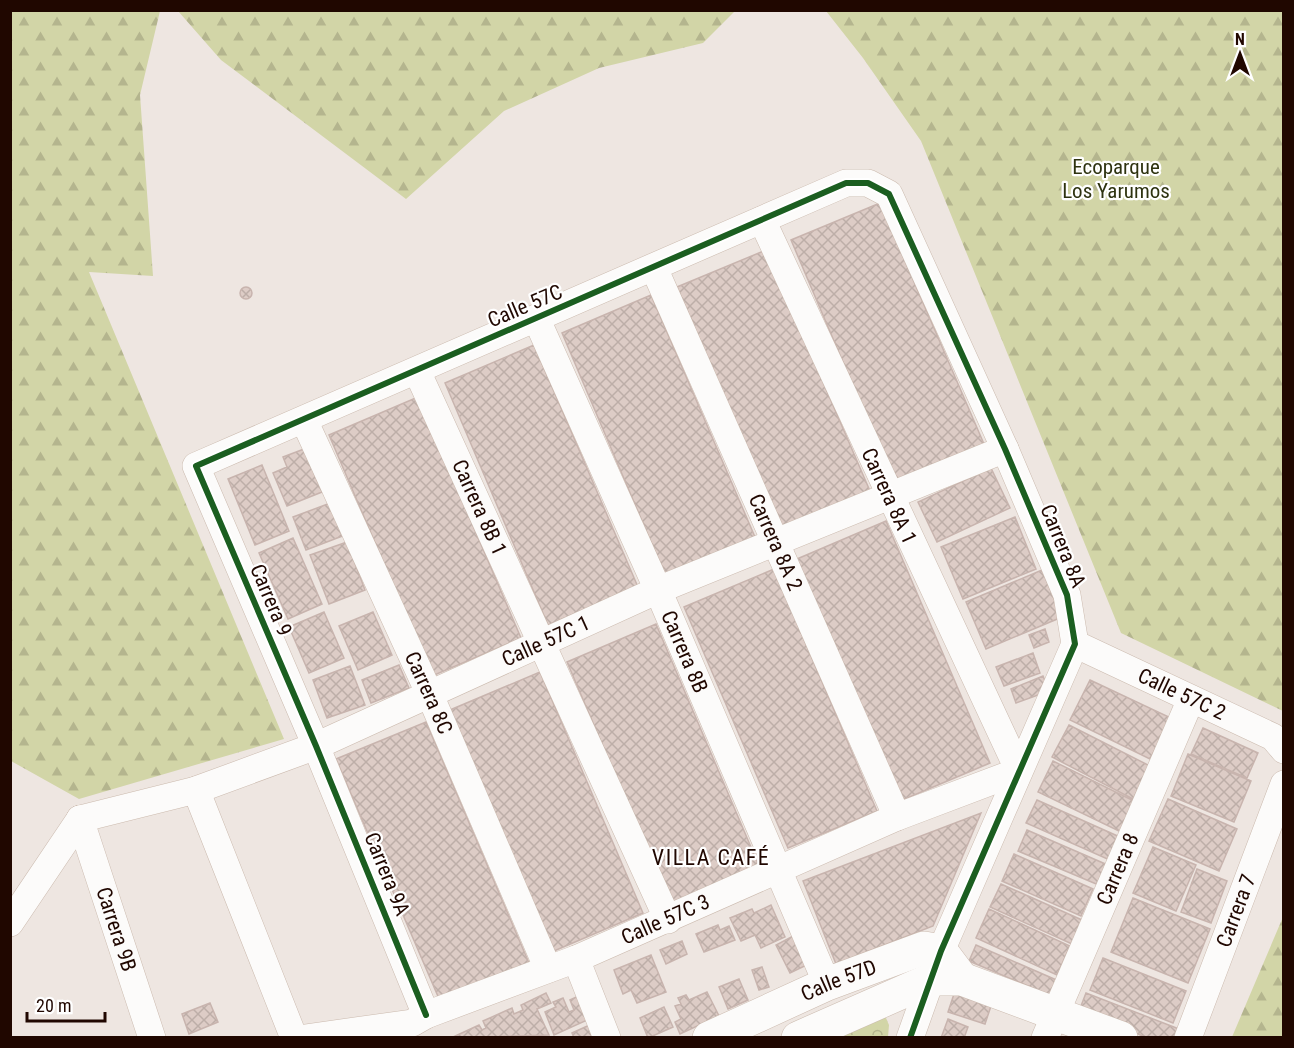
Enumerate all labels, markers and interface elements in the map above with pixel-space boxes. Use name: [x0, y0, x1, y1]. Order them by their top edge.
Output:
north arrow: [1210, 24, 1270, 84]
text: N: [1235, 30, 1245, 49]
park label: Ecoparque Los Yarumos: [1062, 155, 1170, 203]
street label: Calle 57C: [484, 280, 566, 332]
street label: Carrera 8A 1: [856, 444, 922, 548]
street label: Carrera 8B 1: [447, 456, 512, 559]
street label: Carrera 8A 2: [744, 490, 807, 594]
street label: Carrera 8A: [1035, 501, 1091, 591]
street label: Carrera 9: [245, 560, 297, 640]
street label: Carrera 8B: [656, 607, 713, 696]
street label: Calle 57C 1: [498, 611, 594, 672]
street label: Carrera 8C: [400, 648, 457, 738]
street label: Calle 57C 2: [1134, 663, 1230, 725]
street label: Carrera 9A: [359, 829, 415, 919]
street label: Carrera 8: [1092, 829, 1144, 909]
district label: VILLA CAFÉ: [652, 845, 770, 870]
street label: Carrera 7: [1211, 871, 1261, 950]
street label: Carrera 9B: [91, 884, 141, 974]
street label: Calle 57C 3: [617, 889, 713, 949]
street label: Calle 57D: [797, 955, 880, 1006]
scale bar: [27, 985, 105, 1023]
text: 20 m: [36, 995, 71, 1016]

